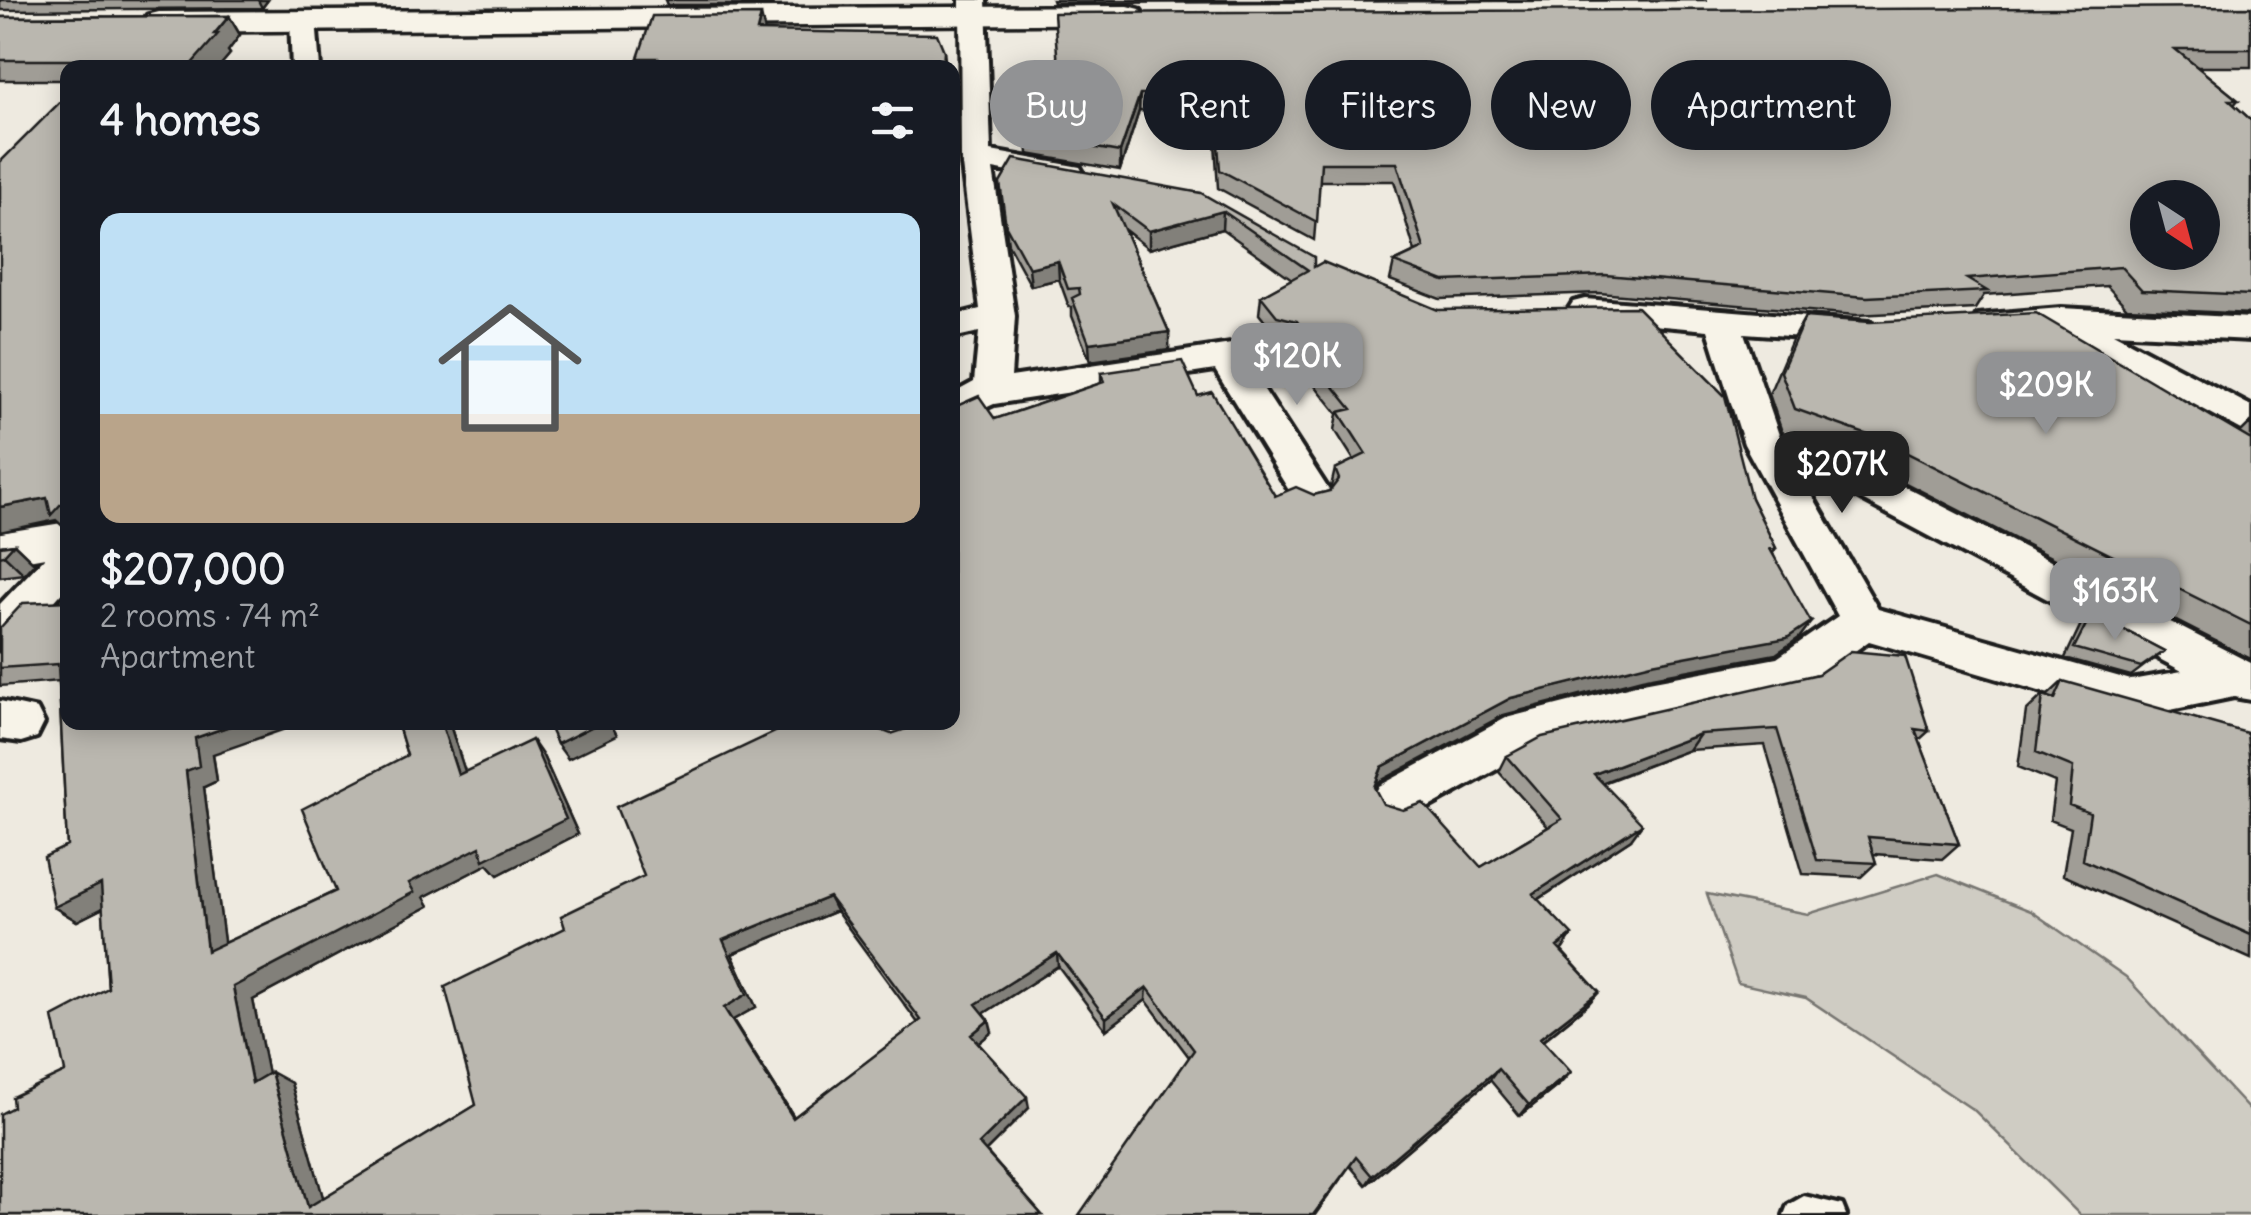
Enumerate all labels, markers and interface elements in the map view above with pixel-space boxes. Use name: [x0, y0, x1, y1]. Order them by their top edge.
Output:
chip: Buy: [990, 60, 1123, 150]
chip: Rent: [1143, 60, 1285, 150]
chip: Filters: [1305, 60, 1471, 150]
chip: New: [1491, 60, 1631, 150]
chip: Apartment: [1651, 60, 1891, 150]
icon: filters: [865, 93, 920, 148]
text: 4 homes: [100, 94, 261, 146]
north arrow: [2130, 180, 2220, 270]
map controls: [2130, 180, 2220, 270]
icon: home: [420, 278, 600, 458]
pin: $120K: [1227, 323, 1367, 408]
text: $120K: [1253, 335, 1341, 376]
pin: $209K: [1976, 352, 2116, 437]
text: $209K: [1999, 364, 2093, 405]
pin: $207K: [1772, 431, 1912, 516]
text: $207K: [1796, 443, 1888, 484]
text: $207,000: [100, 543, 286, 595]
pin: $163K: [2045, 558, 2185, 643]
text: $163K: [2072, 570, 2158, 611]
text: 2 rooms · 74 m²: [100, 595, 320, 636]
text: Apartment: [100, 636, 255, 677]

